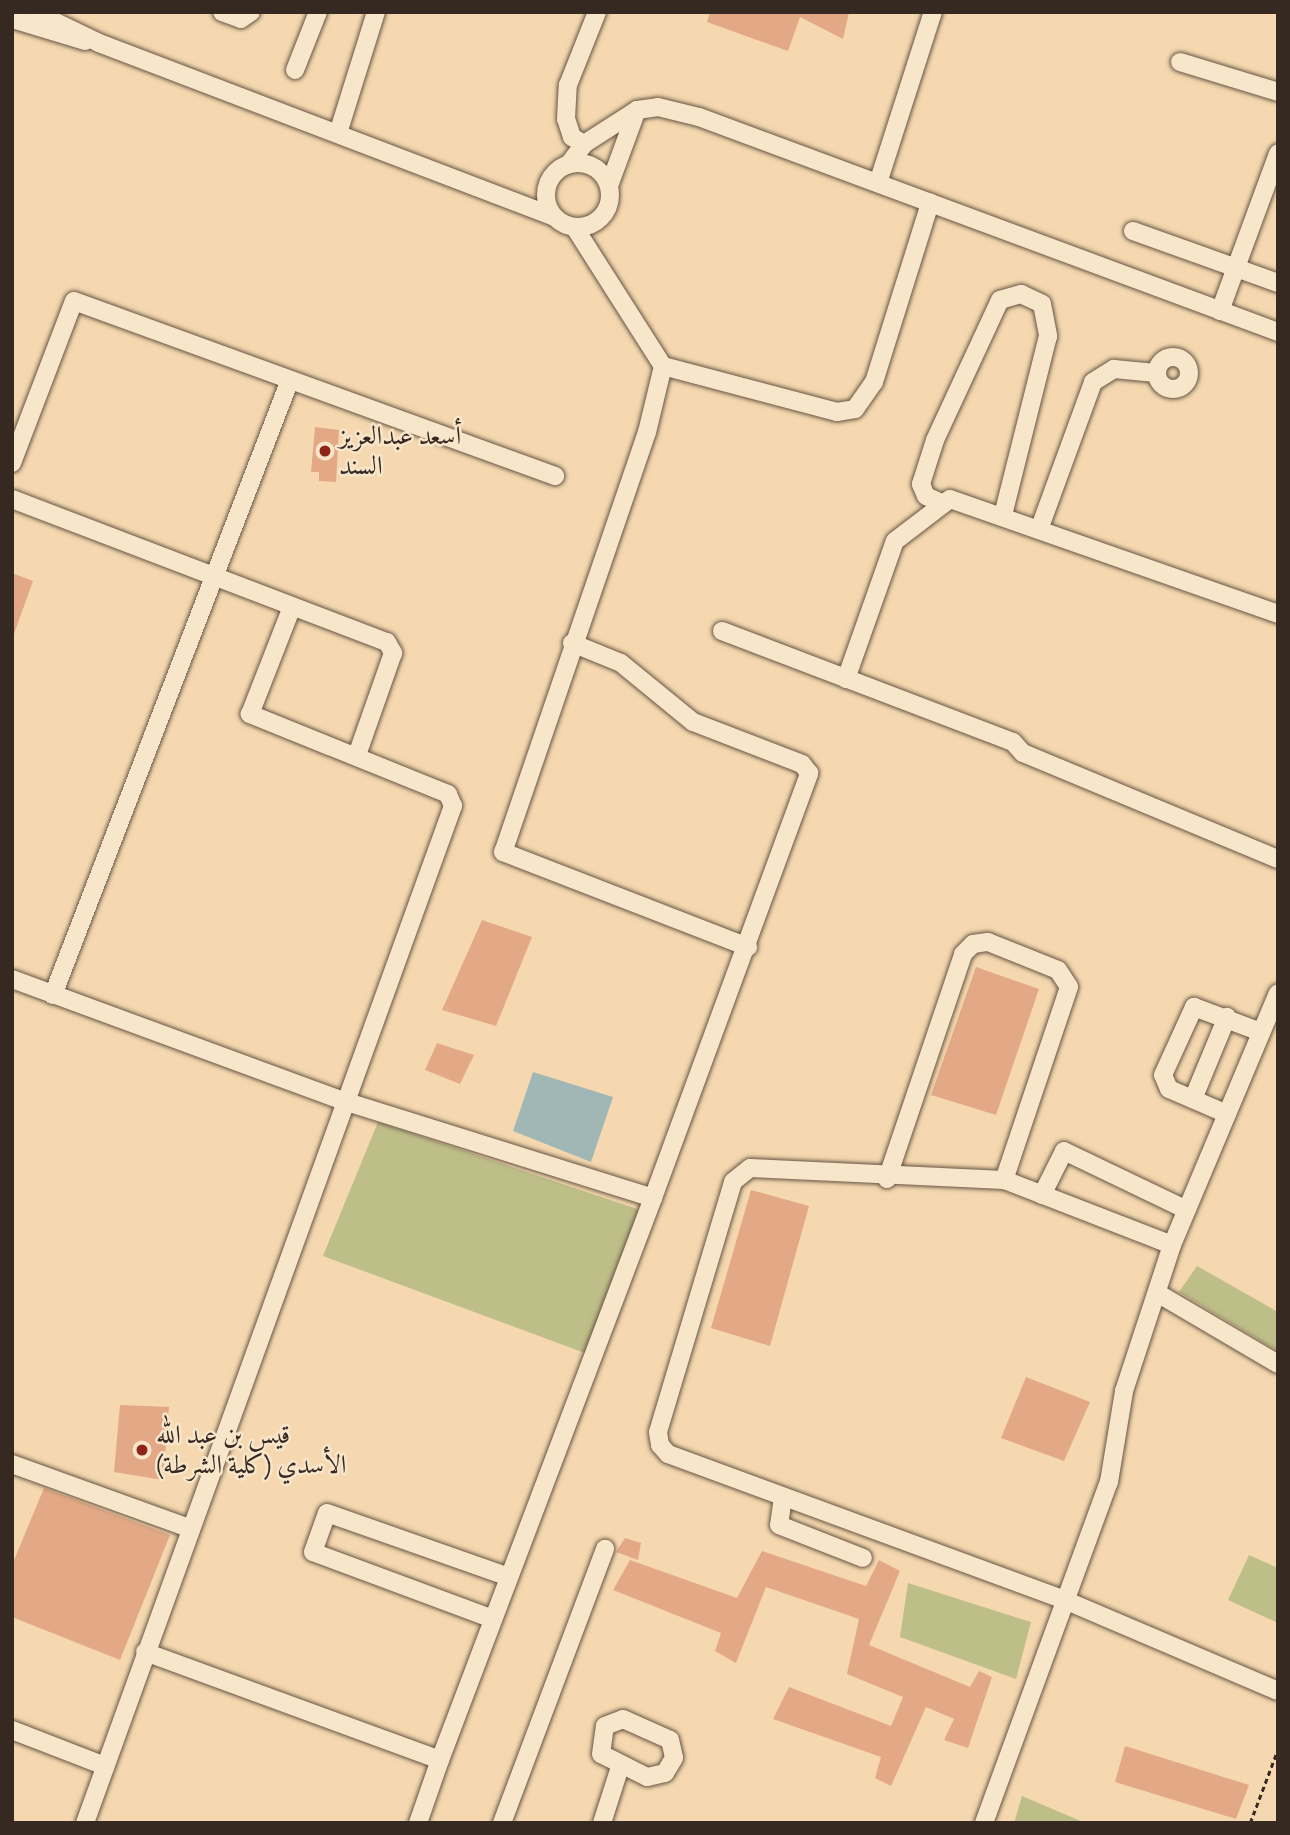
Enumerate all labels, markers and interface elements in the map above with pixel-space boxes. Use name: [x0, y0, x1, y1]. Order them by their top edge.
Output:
place label: أسعد عبدالعزيز السند: [339, 420, 461, 481]
marker: أسعد عبدالعزيز السند: [317, 443, 333, 459]
place label: قيس بن عبد الله الأسدي (كلية الشرطة): [156, 1419, 346, 1480]
marker: قيس بن عبد الله الأسدي (كلية الشرطة): [134, 1442, 150, 1458]

